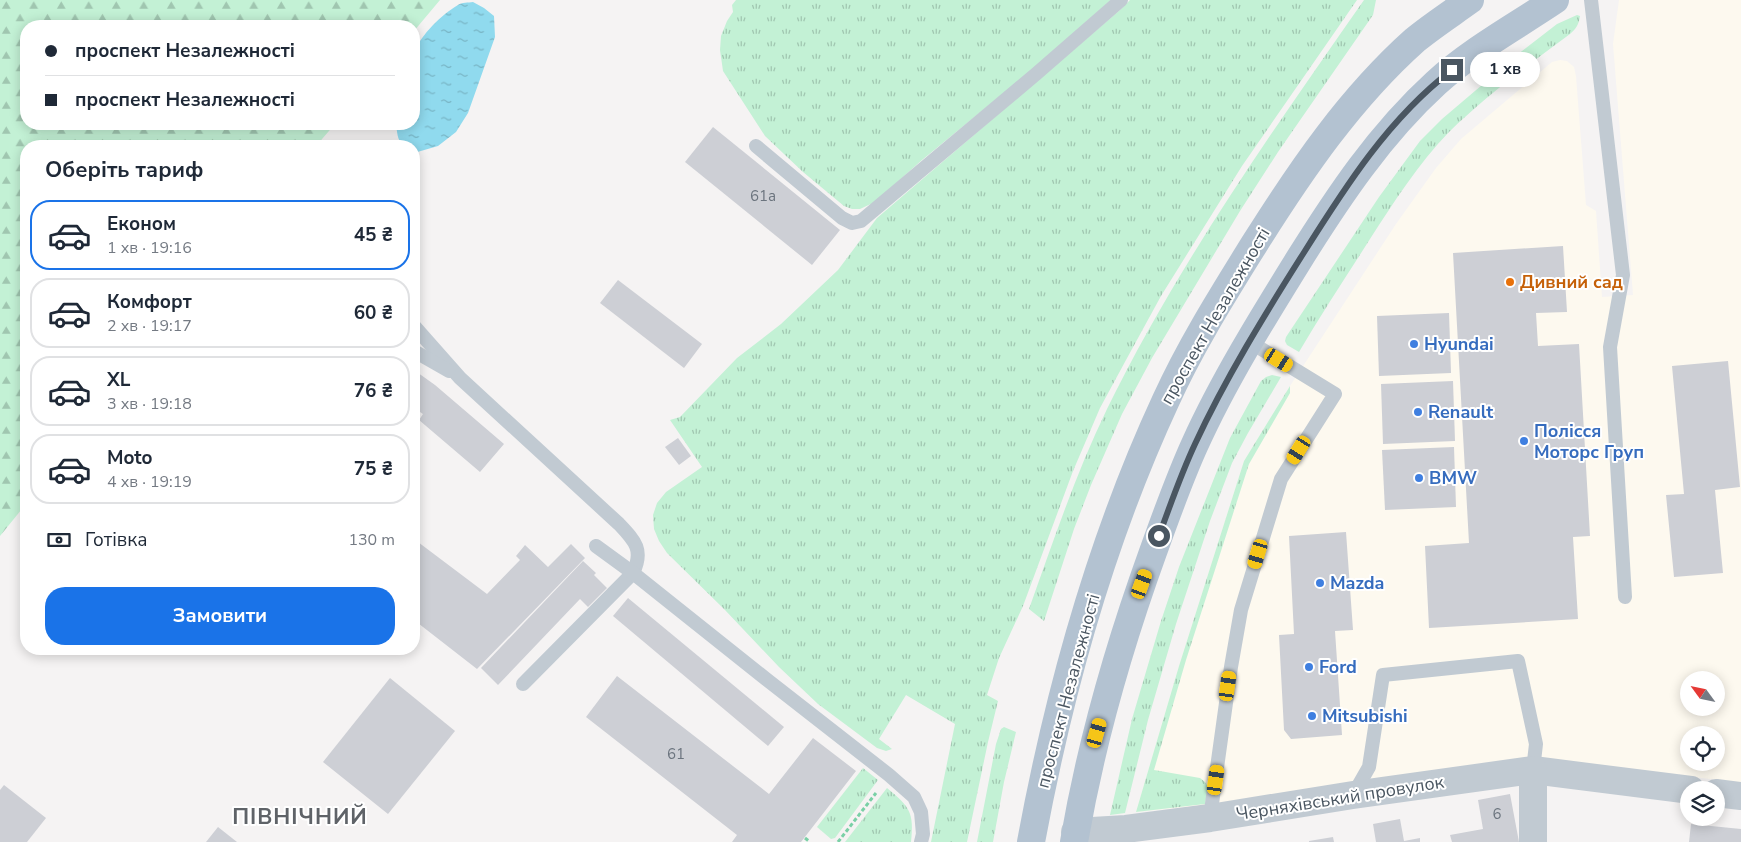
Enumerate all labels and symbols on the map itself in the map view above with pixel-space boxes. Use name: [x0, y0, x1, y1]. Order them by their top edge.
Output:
callout: 1 хв: [1470, 52, 1540, 88]
route end: [1441, 59, 1463, 81]
house number: 61а: [750, 186, 776, 206]
street label: проспект Незалежності: [1155, 223, 1275, 409]
place label: Дивний сад: [1520, 270, 1623, 294]
marker: Дивний сад: [1504, 276, 1516, 288]
place label: Hyundai: [1424, 332, 1494, 356]
marker: Hyundai: [1408, 338, 1420, 350]
car: [1262, 346, 1295, 374]
place label: Renault: [1428, 400, 1493, 424]
marker: Renault: [1412, 406, 1424, 418]
place label: Полісся Моторс Груп: [1534, 419, 1644, 464]
car: [1284, 433, 1313, 467]
marker: Полісся Моторс Груп: [1518, 435, 1530, 447]
place label: BMW: [1429, 466, 1477, 490]
marker: BMW: [1413, 472, 1425, 484]
route start: [1148, 525, 1170, 547]
car: [1246, 537, 1269, 571]
car: [1129, 567, 1154, 601]
place label: Mazda: [1330, 571, 1384, 595]
marker: Mazda: [1314, 577, 1326, 589]
street label: проспект Незалежності: [1031, 591, 1105, 791]
place label: Ford: [1319, 655, 1357, 679]
marker: Ford: [1303, 661, 1315, 673]
car: [1218, 670, 1237, 702]
north arrow: [1680, 671, 1725, 716]
place label: Mitsubishi: [1322, 704, 1408, 728]
marker: Mitsubishi: [1306, 710, 1318, 722]
car: [1085, 717, 1108, 749]
house number: 61: [667, 744, 685, 764]
car: [1206, 764, 1225, 796]
street label: Черняхівський провулок: [1234, 770, 1446, 826]
district label: ПІВНІЧНИЙ: [232, 802, 368, 832]
house number: 6: [1492, 804, 1502, 824]

